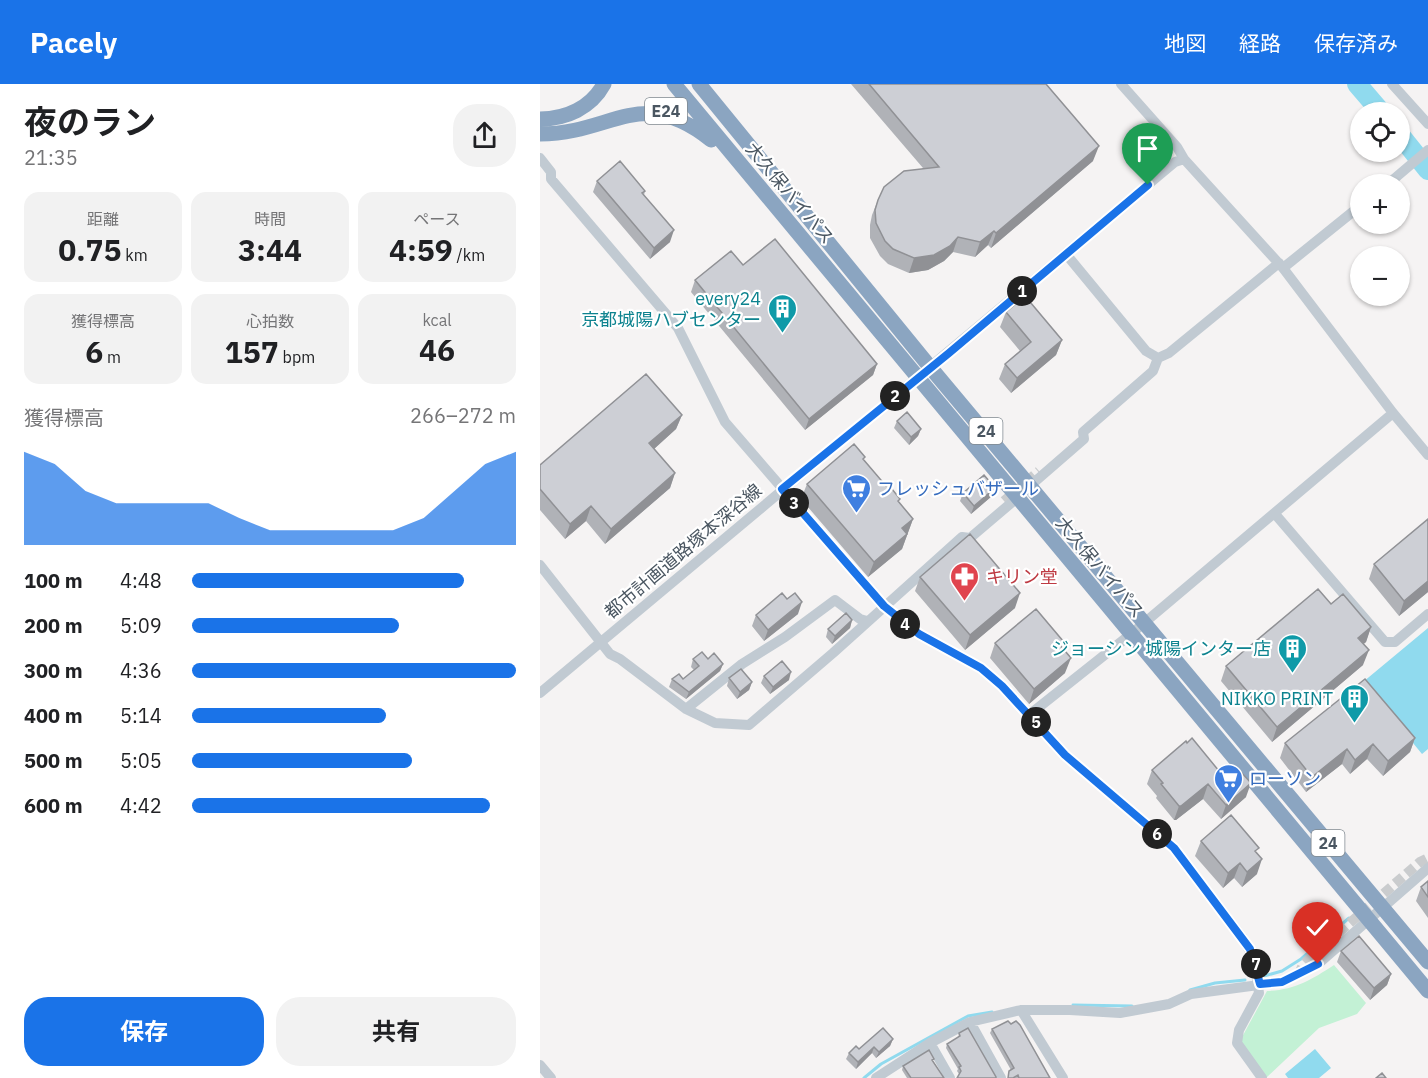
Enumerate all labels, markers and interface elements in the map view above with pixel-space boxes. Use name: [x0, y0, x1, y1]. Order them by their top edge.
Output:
text: Pacely: [30, 24, 117, 61]
text: 地図: [1164, 29, 1206, 57]
text: 経路: [1239, 29, 1281, 57]
text: 保存済み: [1314, 29, 1398, 57]
road number: E24: [645, 98, 687, 124]
text: 夜のラン: [24, 100, 156, 143]
map controls: [1350, 102, 1410, 306]
button: locate: [1350, 102, 1410, 162]
button: share: [453, 104, 516, 167]
pin: [1122, 123, 1173, 185]
icon: arrive: [1131, 132, 1164, 165]
street label: 大久保バイパス: [741, 137, 839, 249]
text: 21:35: [24, 144, 78, 171]
button: +: [1350, 174, 1410, 234]
text: 距離: [87, 209, 119, 229]
text: 時間: [254, 209, 286, 229]
text: ペース: [413, 209, 461, 229]
text: 0.75: [58, 230, 122, 269]
text: 3:44: [238, 230, 302, 269]
text: 4:59: [389, 230, 453, 269]
text: km: [122, 245, 148, 265]
text: /km: [453, 245, 485, 265]
button: −: [1350, 246, 1410, 306]
pin: 1: [1007, 276, 1037, 306]
text: 1: [1017, 281, 1027, 301]
place label: every24 京都城陽ハブセンター: [581, 287, 761, 331]
building icon: every24 京都城陽ハブセンター: [766, 292, 798, 334]
text: kcal: [422, 310, 452, 330]
text: 獲得標高: [71, 311, 135, 331]
text: 心拍数: [246, 311, 294, 331]
text: 46: [419, 330, 455, 369]
text: 6: [85, 332, 103, 371]
text: 157: [225, 332, 279, 371]
text: m: [103, 347, 121, 367]
text: bpm: [279, 347, 315, 367]
pin: 2: [880, 381, 910, 411]
text: 2: [890, 386, 900, 406]
text: 266–272 m: [410, 402, 516, 429]
text: 獲得標高: [24, 404, 104, 431]
road number: 24: [970, 418, 1002, 444]
supermarket icon: フレッシュバザール: [840, 472, 872, 514]
place label: フレッシュバザール: [877, 477, 1039, 500]
street label: 都市計画道路塚本深谷線: [600, 479, 766, 623]
pin: 3: [779, 488, 809, 518]
text: 3: [789, 493, 799, 513]
street label: 大久保バイパス: [1051, 511, 1149, 623]
pharmacy icon: キリン堂: [949, 560, 981, 602]
place label: キリン堂: [986, 565, 1058, 588]
text: 100 m: [24, 567, 83, 594]
text: 4:48: [120, 567, 162, 594]
pin: 4: [890, 609, 920, 639]
text: 200 m: [24, 612, 83, 639]
text: 5:09: [120, 612, 162, 639]
text: 4: [900, 614, 910, 634]
building icon: ジョーシン 城陽インター店: [1276, 632, 1308, 674]
place label: ジョーシン 城陽インター店: [1051, 637, 1271, 660]
text: 300 m: [24, 657, 83, 684]
text: 4:36: [120, 657, 162, 684]
building icon: NIKKO PRINT: [1338, 682, 1370, 724]
place label: NIKKO PRINT: [1221, 687, 1333, 710]
text: 400 m: [24, 702, 83, 729]
text: 5:14: [120, 702, 162, 729]
pin: 5: [1021, 707, 1051, 737]
text: 5: [1031, 712, 1041, 732]
text: 500 m: [24, 747, 83, 774]
text: 5:05: [120, 747, 162, 774]
supermarket icon: ローソン: [1212, 762, 1244, 804]
place label: ローソン: [1249, 767, 1321, 790]
text: 600 m: [24, 792, 83, 819]
text: 4:42: [120, 792, 162, 819]
pin: 6: [1142, 819, 1172, 849]
text: 6: [1152, 824, 1162, 844]
road number: 24: [1312, 830, 1344, 856]
pin: [1292, 902, 1343, 964]
icon: check: [1301, 911, 1334, 944]
pin: 7: [1241, 949, 1271, 979]
text: 7: [1251, 954, 1261, 974]
button: 保存: [24, 997, 264, 1066]
button: 共有: [276, 997, 516, 1066]

